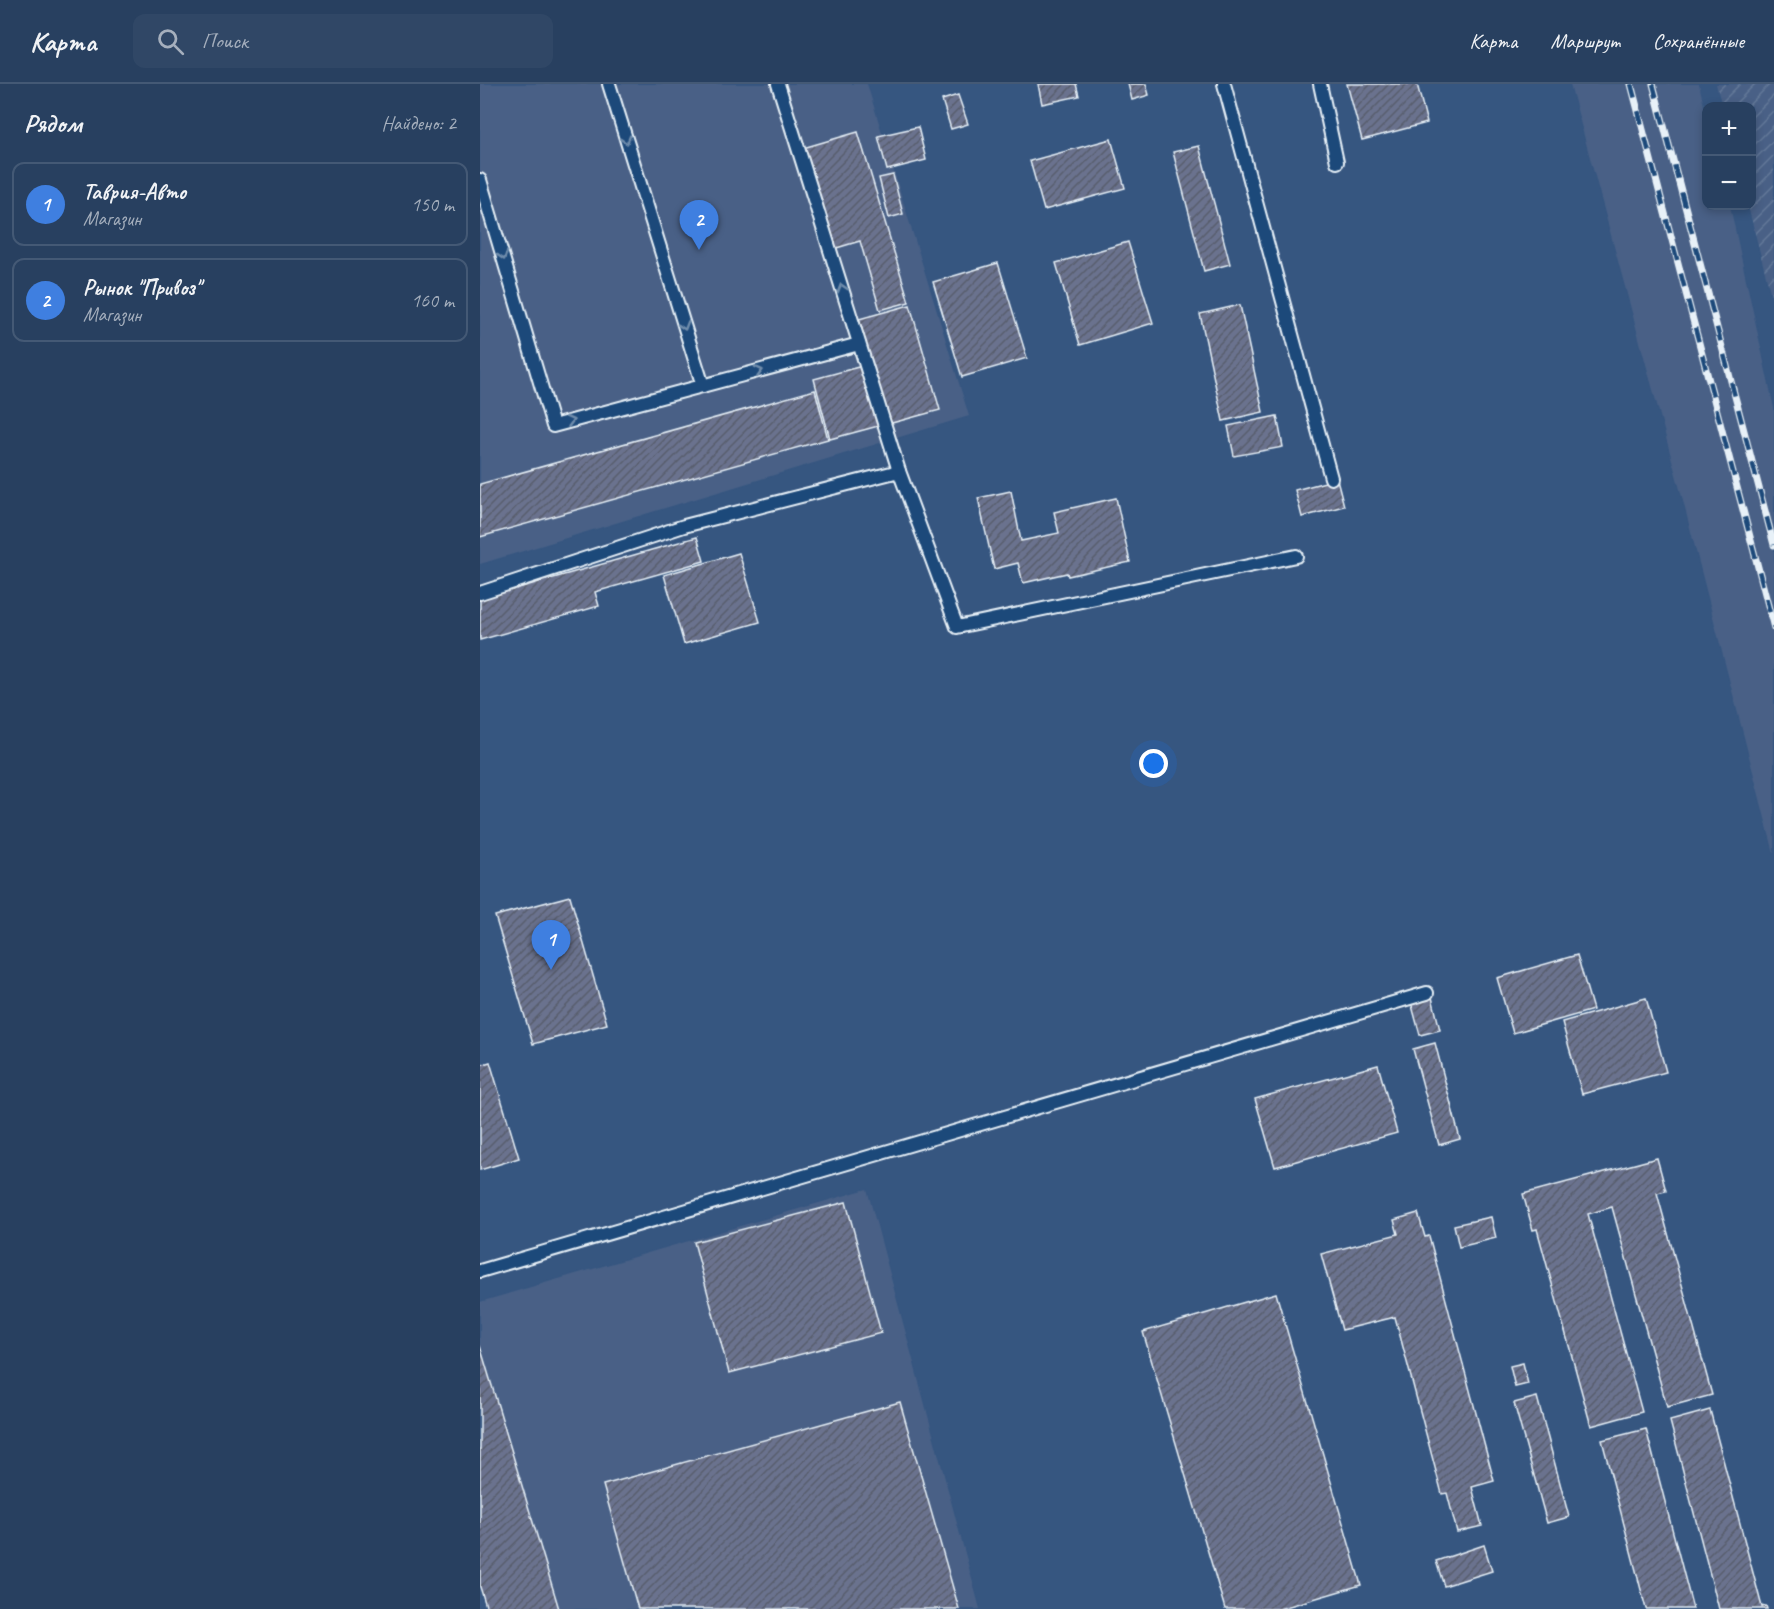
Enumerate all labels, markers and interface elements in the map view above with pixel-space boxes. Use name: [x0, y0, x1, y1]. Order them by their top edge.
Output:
search box: [133, 14, 553, 68]
text: Карта: [30, 24, 97, 59]
icon: search: [154, 25, 187, 58]
text: Поиск: [202, 27, 248, 55]
text: Карта: [1469, 28, 1518, 54]
text: Маршрут: [1551, 28, 1620, 54]
text: Сохранённые: [1653, 28, 1744, 54]
map controls: [1702, 102, 1756, 210]
button: +: [1702, 102, 1756, 156]
text: Рядом: [24, 107, 82, 140]
text: Найдено: 2: [381, 111, 456, 136]
one-way arrow: [619, 134, 631, 145]
button: −: [1702, 156, 1756, 210]
text: Таврия-Авто: [83, 178, 186, 206]
text: 1: [41, 192, 50, 217]
text: 150 m: [411, 192, 454, 217]
pin: 2: [680, 200, 718, 250]
text: Магазин: [83, 206, 141, 231]
one-way arrow: [496, 250, 508, 261]
text: Рынок "Привоз": [83, 274, 200, 302]
one-way arrow: [837, 283, 849, 294]
text: 2: [41, 288, 50, 313]
text: 160 m: [411, 288, 454, 313]
text: Магазин: [83, 302, 141, 327]
one-way arrow: [677, 320, 689, 331]
one-way arrow: [753, 366, 763, 378]
one-way arrow: [564, 416, 575, 428]
your location: [1139, 749, 1168, 778]
pin: 1: [532, 920, 570, 970]

